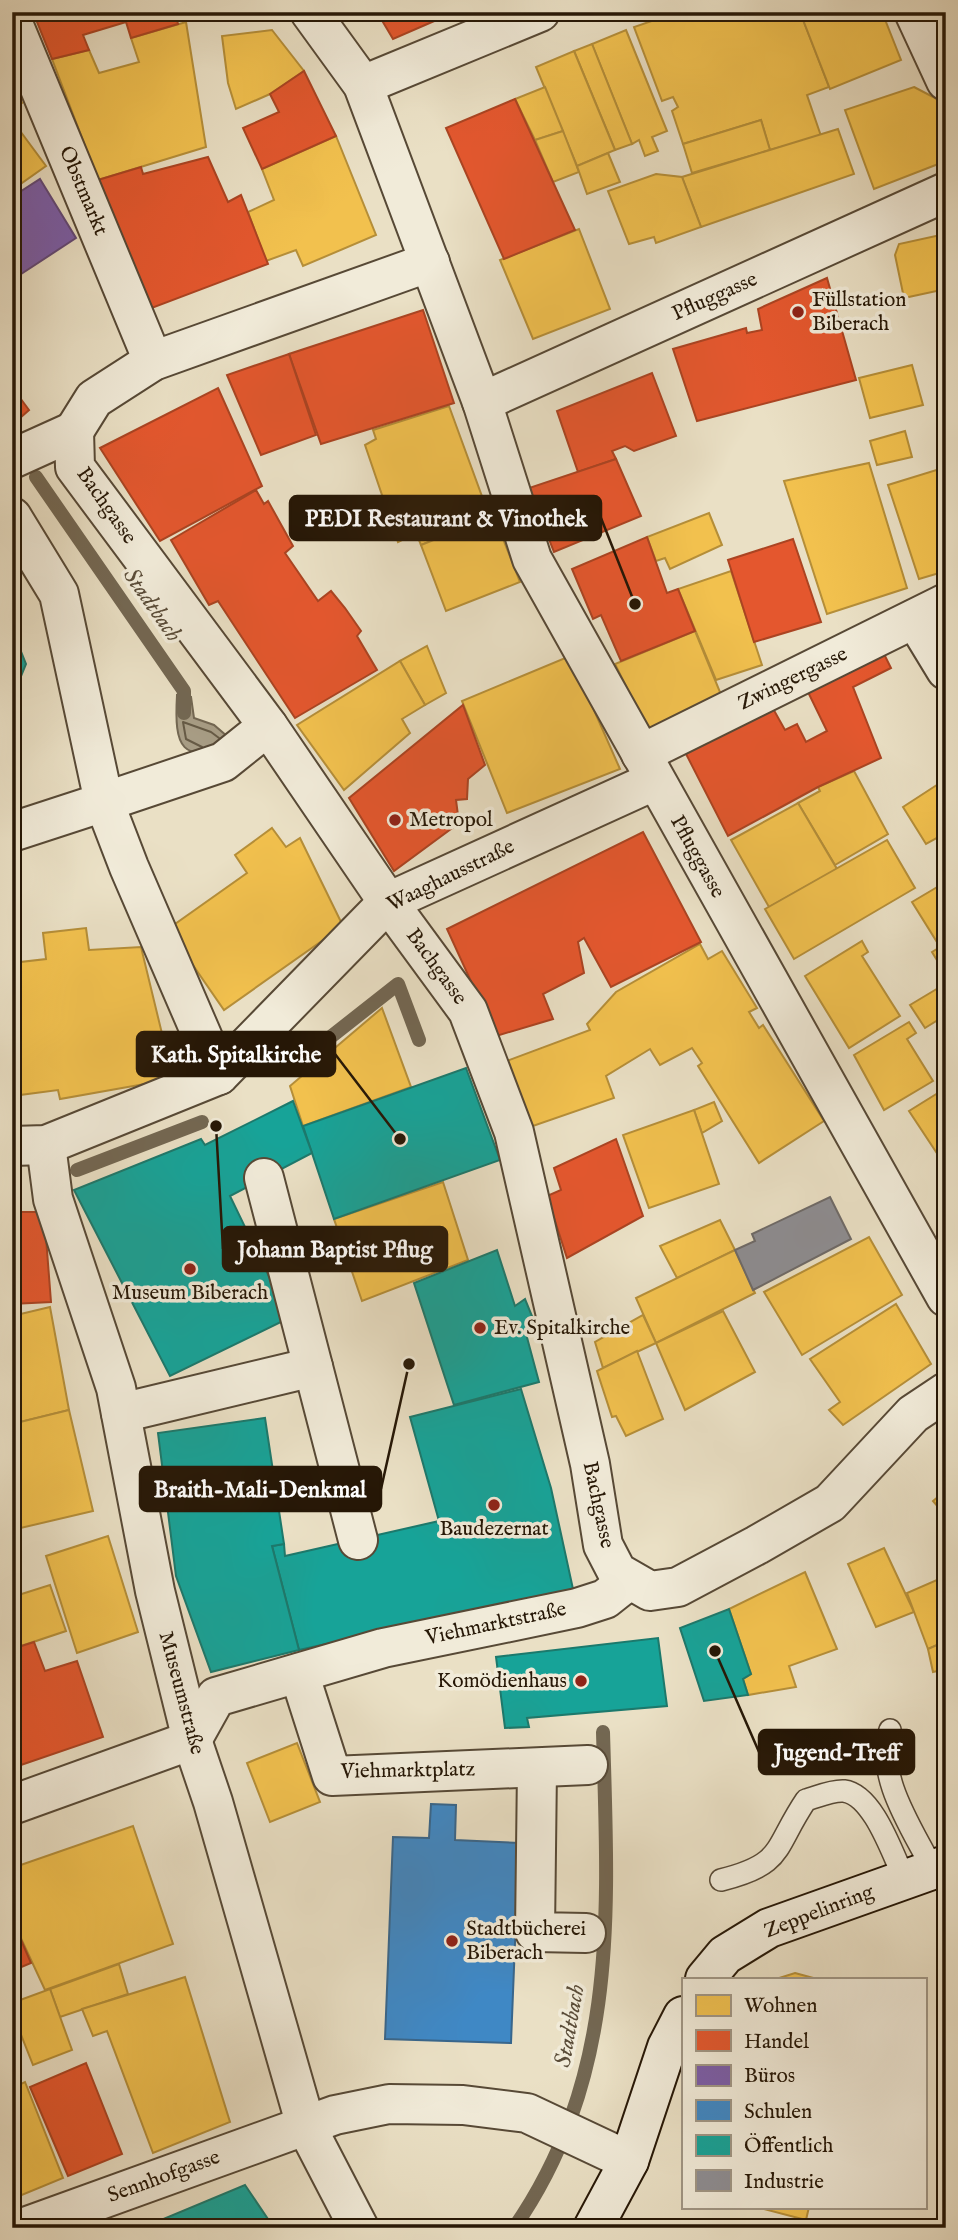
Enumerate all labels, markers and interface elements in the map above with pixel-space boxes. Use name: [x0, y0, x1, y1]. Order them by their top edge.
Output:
street label: Obstmarkt: [52, 142, 114, 240]
street label: Pfluggasse: [668, 266, 762, 328]
place label: Füllstation Biberach: [812, 287, 906, 338]
marker: Füllstation Biberach: [790, 304, 806, 320]
street label: Bachgasse: [70, 462, 143, 550]
callout: PEDI Restaurant & Vinothek: [290, 496, 601, 540]
text: PEDI Restaurant & Vinothek: [305, 505, 588, 534]
water label: Stadtbach: [116, 562, 188, 648]
street label: Zwingergasse: [734, 641, 853, 717]
place label: Metropol: [409, 807, 493, 834]
street label: Pfluggasse: [663, 811, 731, 903]
marker: Metropol: [387, 812, 403, 828]
street label: Waaghausstraße: [383, 833, 520, 919]
street label: Bachgasse: [399, 923, 473, 1011]
callout: Kath. Spitalkirche: [137, 1032, 335, 1076]
text: Kath. Spitalkirche: [151, 1041, 322, 1070]
callout: Johann Baptist Pflug: [223, 1227, 447, 1271]
text: Johann Baptist Pflug: [234, 1236, 434, 1265]
marker: Museum Biberach: [182, 1261, 198, 1277]
place label: Museum Biberach: [112, 1280, 268, 1307]
place label: Ev. Spitalkirche: [494, 1315, 631, 1342]
marker: Ev. Spitalkirche: [472, 1320, 488, 1336]
street label: Bachgasse: [576, 1459, 620, 1551]
callout: Braith-Mali-Denkmal: [140, 1467, 381, 1511]
text: Braith-Mali-Denkmal: [154, 1476, 367, 1505]
marker: Baudezernat: [486, 1497, 502, 1513]
place label: Baudezernat: [439, 1516, 549, 1543]
street label: Viehmarktstraße: [422, 1596, 569, 1652]
street label: Museumstraße: [152, 1628, 210, 1758]
place label: Komödienhaus: [437, 1668, 567, 1695]
marker: Komödienhaus: [573, 1673, 589, 1689]
callout: Jugend-Treff: [759, 1730, 914, 1774]
text: Jugend-Treff: [771, 1739, 904, 1768]
street label: Viehmarktplatz: [340, 1756, 476, 1786]
street label: Zeppelinring: [760, 1879, 878, 1945]
place label: Stadtbücherei Biberach: [466, 1916, 586, 1967]
marker: Stadtbücherei Biberach: [444, 1933, 460, 1949]
legend: [682, 1978, 926, 2208]
water label: Stadtbach: [548, 1982, 592, 2070]
text: Wohnen: [744, 1993, 817, 2020]
text: Handel: [744, 2029, 809, 2056]
text: Büros: [744, 2063, 795, 2090]
text: Schulen: [744, 2099, 812, 2126]
text: Öffentlich: [744, 2133, 833, 2160]
street label: Sennhofgasse: [104, 2144, 224, 2210]
text: Industrie: [744, 2169, 824, 2196]

